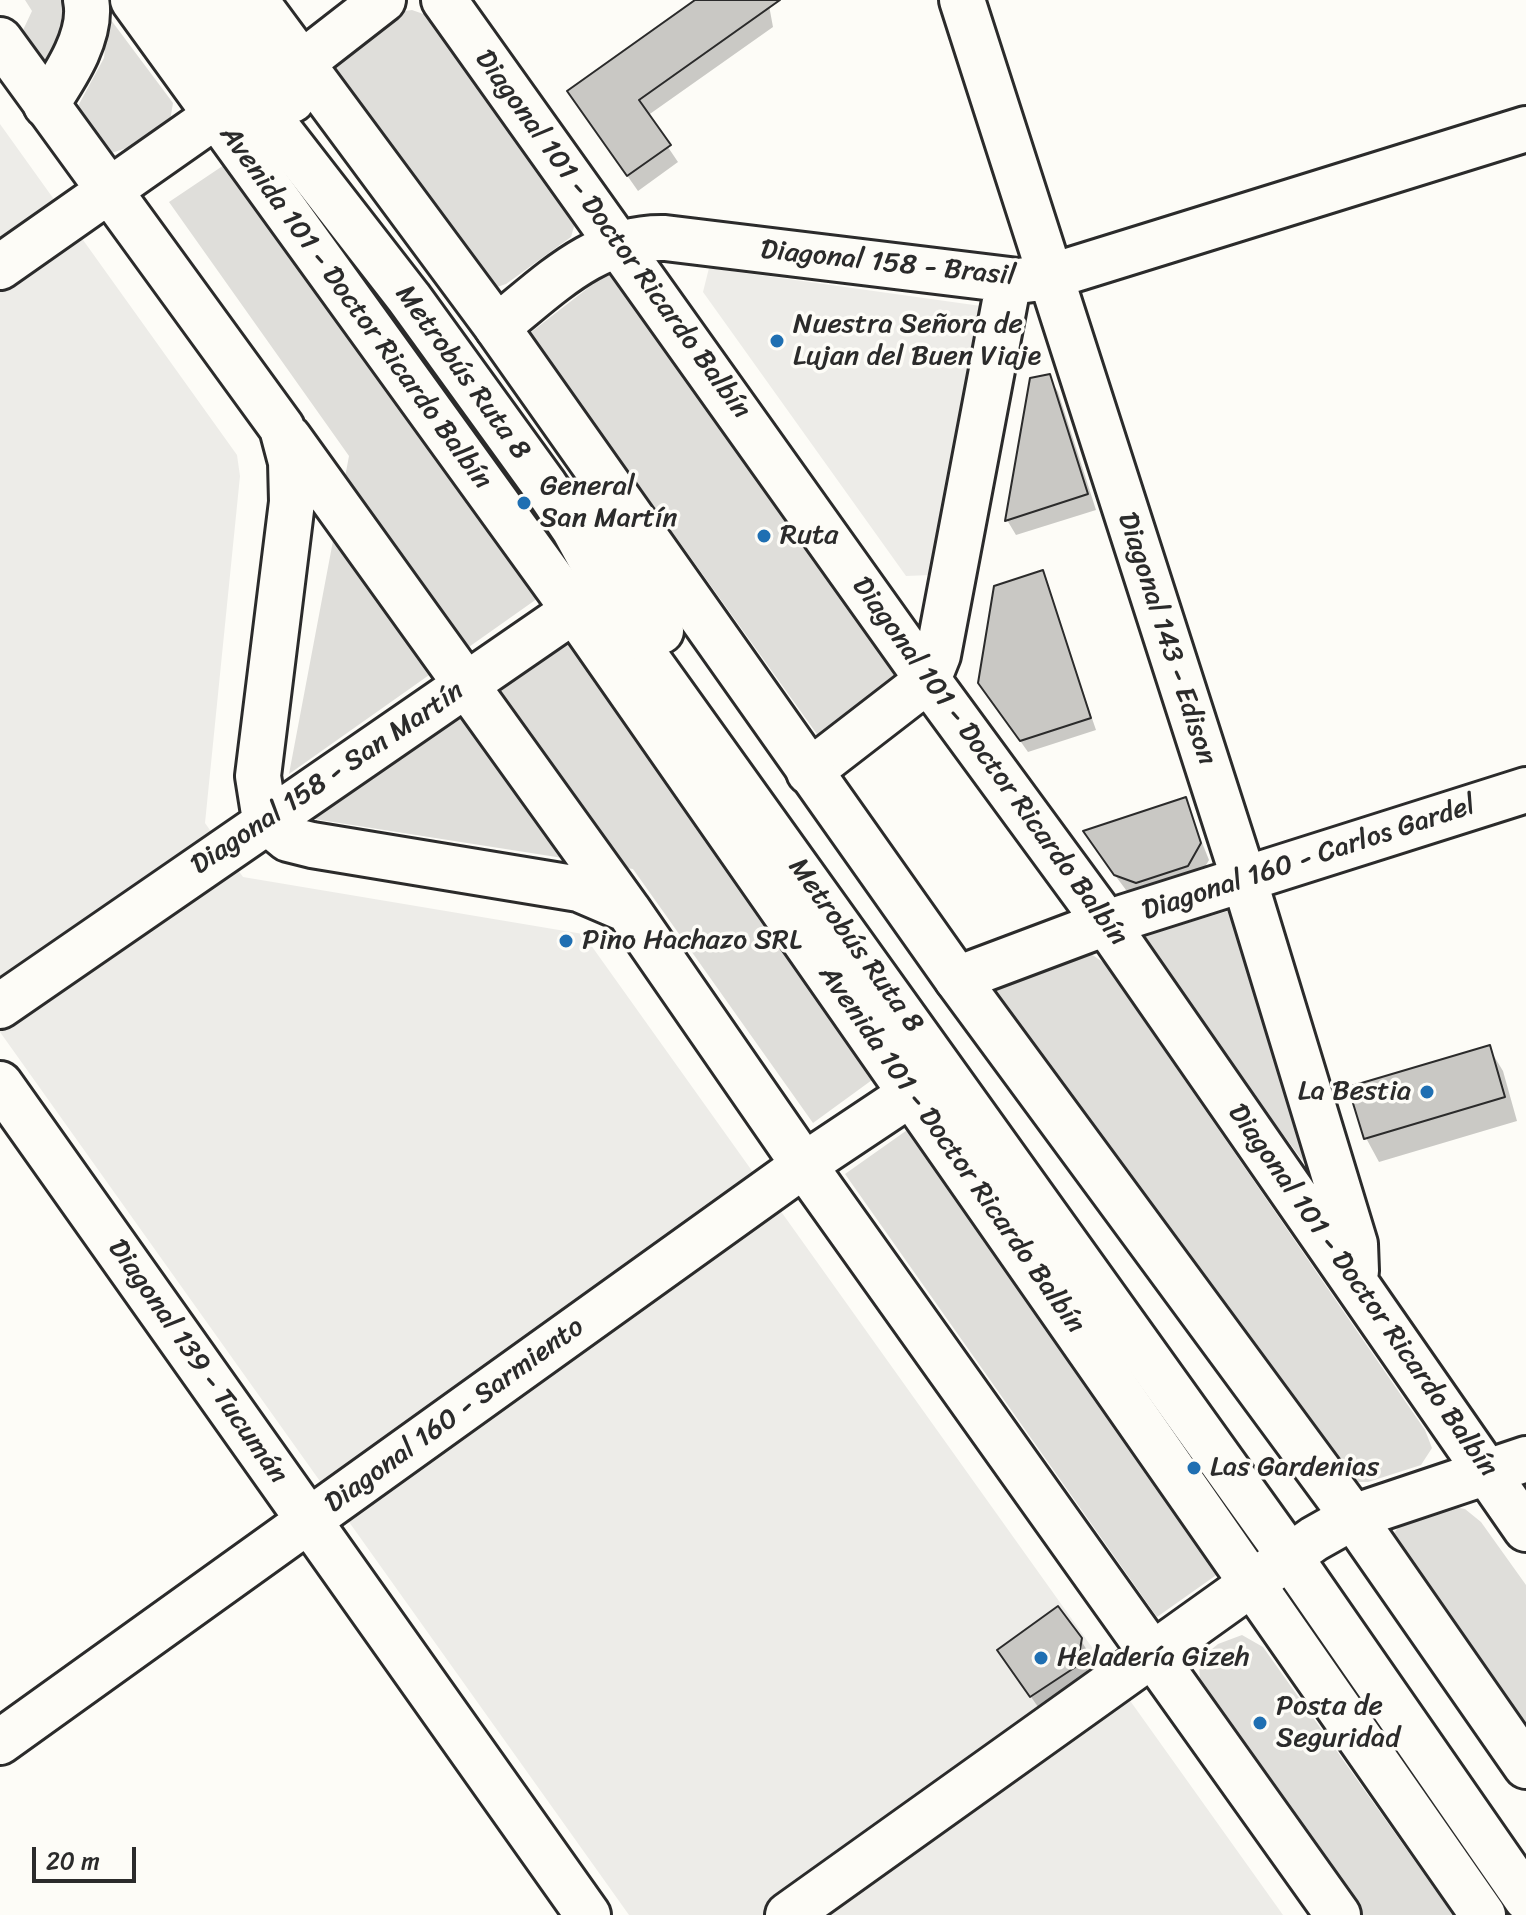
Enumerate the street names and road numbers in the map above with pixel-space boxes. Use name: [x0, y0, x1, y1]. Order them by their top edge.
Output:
street label: Diagonal 101 - Doctor Ricardo Balbín: [467, 44, 757, 426]
street label: Avenida 101 - Doctor Ricardo Balbín: [212, 119, 498, 497]
street label: Diagonal 158 - Brasil: [759, 234, 1017, 294]
street label: Metrobús Ruta 8: [387, 279, 537, 467]
street label: Diagonal 143 - Edison: [1109, 508, 1223, 770]
street label: Diagonal 101 - Doctor Ricardo Balbín: [844, 571, 1134, 953]
street label: Diagonal 158 - San Martín: [185, 675, 471, 883]
street label: Diagonal 160 - Carlos Gardel: [1138, 789, 1480, 929]
street label: Metrobús Ruta 8: [780, 852, 930, 1040]
street label: Avenida 101 - Doctor Ricardo Balbín: [811, 959, 1091, 1341]
street label: Diagonal 101 - Doctor Ricardo Balbín: [1220, 1098, 1504, 1484]
street label: Diagonal 139 - Tucumán: [100, 1233, 294, 1491]
street label: Diagonal 160 - Sarmiento: [319, 1311, 591, 1521]

